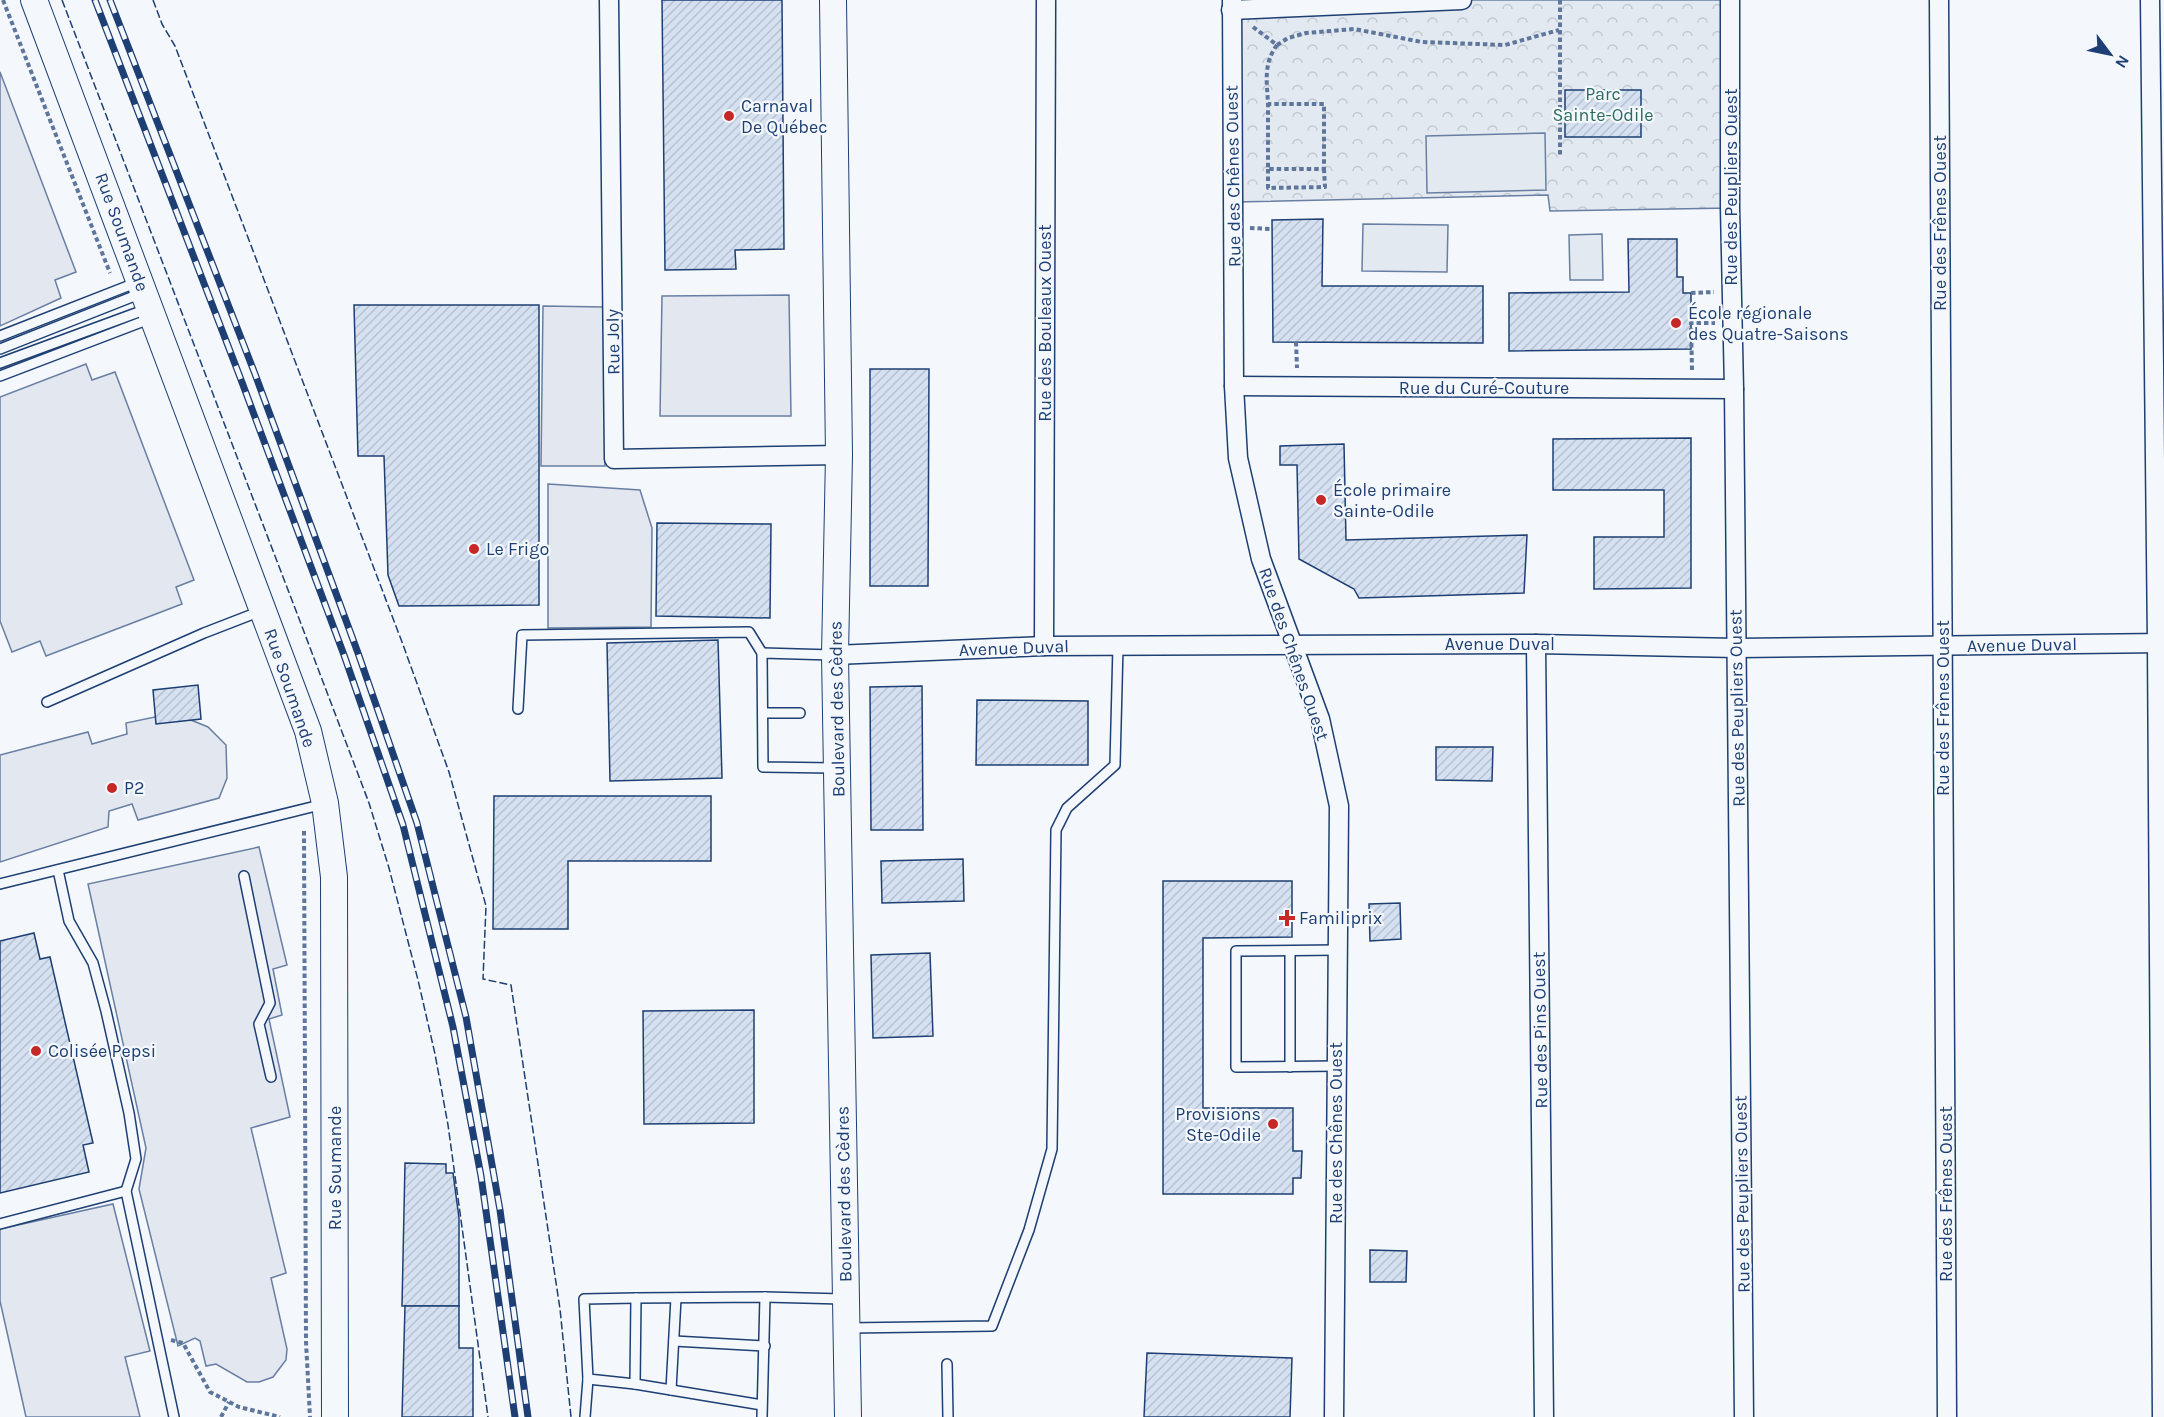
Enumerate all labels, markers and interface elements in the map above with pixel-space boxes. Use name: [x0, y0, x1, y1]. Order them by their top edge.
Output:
north arrow: [2080, 24, 2140, 84]
text: N: [2111, 52, 2133, 72]
park label: Parc Sainte-Odile: [1552, 83, 1654, 126]
street label: Rue des Chênes Ouest: [1220, 85, 1246, 267]
street label: Rue des Peupliers Ouest: [1720, 88, 1742, 286]
place label: Carnaval De Québec: [741, 95, 827, 138]
marker: Carnaval De Québec: [722, 109, 736, 123]
street label: Rue des Frênes Ouest: [1929, 135, 1951, 311]
street label: Rue Soumande: [90, 170, 154, 294]
street label: Rue des Bouleaux Ouest: [1034, 224, 1056, 422]
place label: École régionale des Quatre-Saisons: [1688, 301, 1849, 345]
street label: Rue Joly: [601, 308, 625, 375]
marker: École régionale des Quatre-Saisons: [1669, 316, 1683, 330]
street label: Rue du Curé-Couture: [1399, 377, 1569, 399]
place label: École primaire Sainte-Odile: [1333, 478, 1451, 522]
marker: École primaire Sainte-Odile: [1314, 493, 1328, 507]
place label: Le Frigo: [486, 538, 549, 560]
marker: Le Frigo: [467, 542, 481, 556]
street label: Rue des Chênes Ouest: [1254, 564, 1334, 744]
street label: Rue des Peupliers Ouest: [1724, 609, 1750, 807]
street label: Rue des Frênes Ouest: [1932, 620, 1954, 796]
street label: Boulevard des Cèdres: [824, 621, 850, 797]
street label: Rue Soumande: [259, 626, 321, 750]
street label: Avenue Duval: [1445, 633, 1555, 655]
street label: Avenue Duval: [1967, 633, 2077, 657]
street label: Avenue Duval: [959, 635, 1069, 661]
place label: P2: [124, 777, 144, 799]
marker: P2: [105, 781, 119, 795]
place label: Familiprix: [1299, 907, 1382, 929]
marker: Familiprix: [1280, 911, 1294, 925]
street label: Rue des Pins Ouest: [1528, 951, 1552, 1109]
place label: Colisée Pepsi: [48, 1040, 156, 1062]
street label: Rue des Chênes Ouest: [1325, 1042, 1347, 1224]
marker: Colisée Pepsi: [29, 1044, 43, 1058]
street label: Rue des Peupliers Ouest: [1729, 1095, 1755, 1293]
place label: Provisions Ste-Odile: [1175, 1103, 1261, 1146]
street label: Rue Soumande: [324, 1106, 346, 1230]
street label: Boulevard des Cèdres: [831, 1106, 857, 1282]
street label: Rue des Frênes Ouest: [1935, 1106, 1957, 1282]
marker: Provisions Ste-Odile: [1266, 1117, 1280, 1131]

